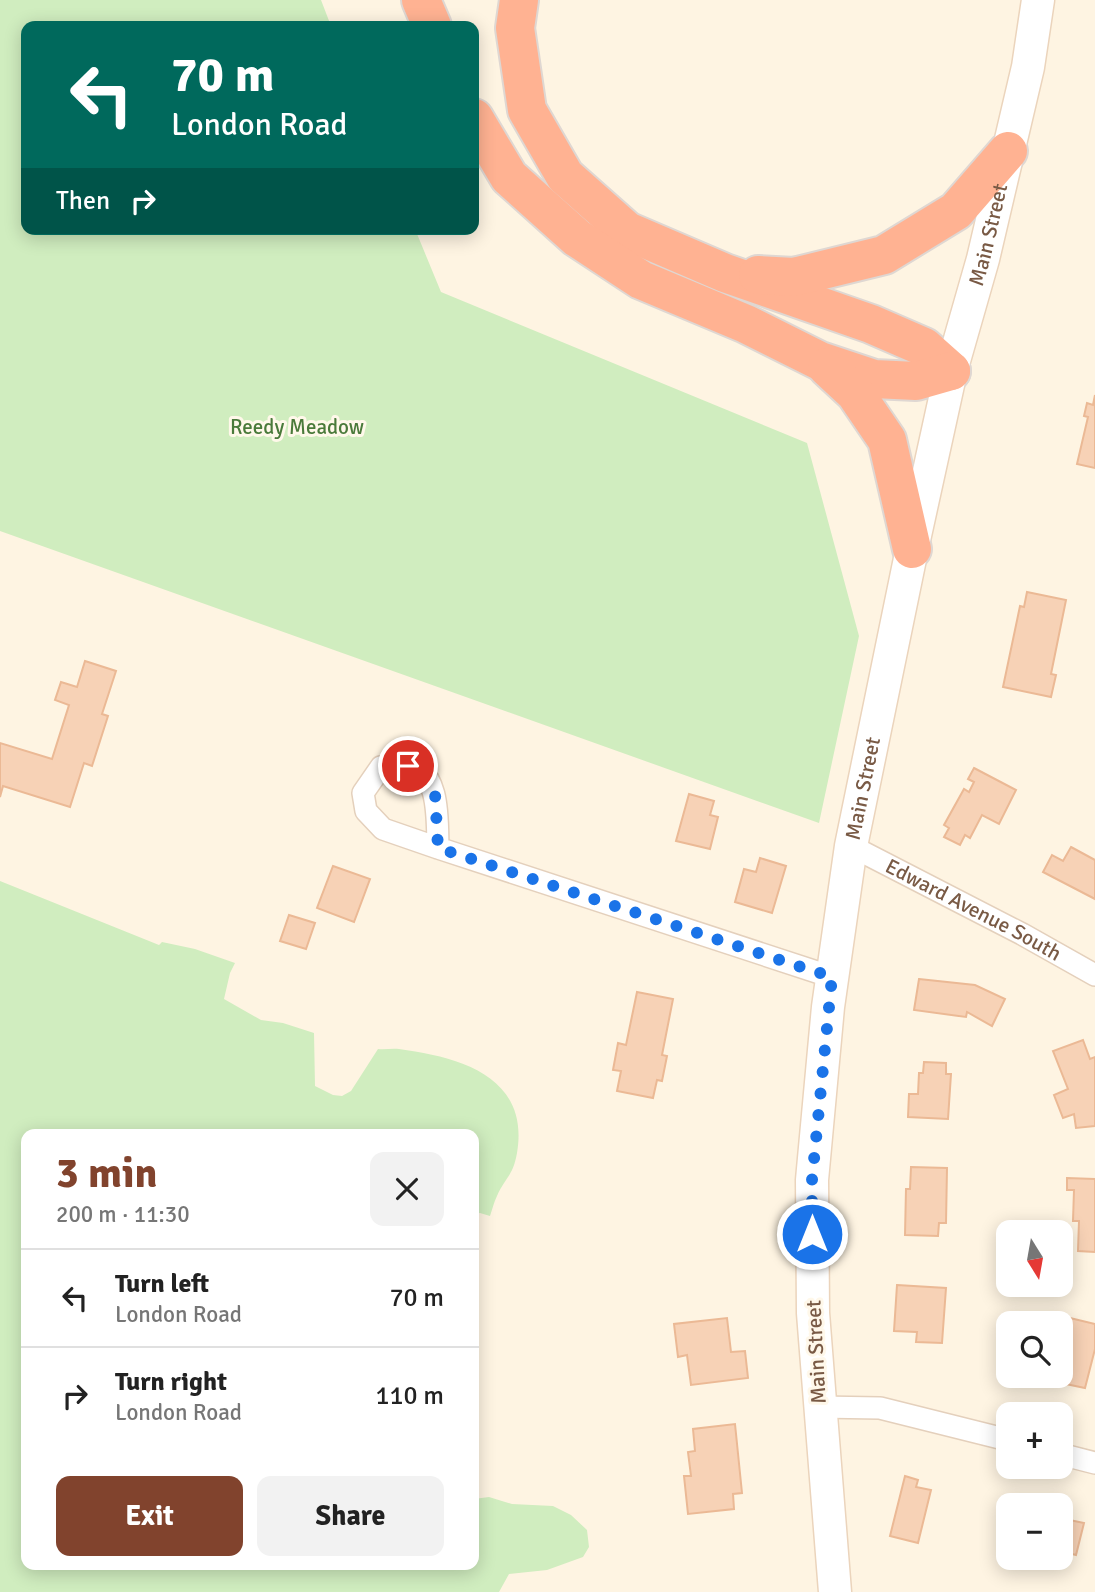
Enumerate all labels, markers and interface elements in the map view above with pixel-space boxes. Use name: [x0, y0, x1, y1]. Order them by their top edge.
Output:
text: 70 m: [171, 45, 274, 105]
icon: left: [56, 49, 147, 140]
text: London Road: [171, 105, 348, 144]
street label: Main Street: [963, 181, 1013, 289]
icon: right: [124, 182, 162, 220]
text: Then: [56, 185, 110, 217]
park label: Reedy Meadow: [230, 414, 364, 440]
street label: Main Street: [840, 735, 886, 842]
pin: [378, 736, 438, 796]
icon: arrive: [389, 747, 427, 785]
street label: Edward Avenue South: [881, 853, 1066, 966]
text: 3 min: [56, 1148, 157, 1199]
button: close: [370, 1152, 444, 1226]
position arrow: [775, 1197, 849, 1271]
text: 200 m · 11:30: [56, 1200, 190, 1229]
north arrow: [996, 1220, 1073, 1297]
map controls: [996, 1220, 1073, 1570]
text: Turn left: [115, 1268, 209, 1300]
icon: left: [56, 1279, 94, 1317]
text: 70 m: [389, 1282, 444, 1314]
street label: Main Street: [800, 1299, 832, 1405]
text: London Road: [115, 1300, 242, 1329]
button: search: [996, 1311, 1073, 1388]
text: Turn right: [115, 1366, 227, 1398]
icon: right: [56, 1377, 94, 1415]
text: 110 m: [375, 1380, 444, 1412]
text: London Road: [115, 1398, 242, 1427]
button: +: [996, 1402, 1073, 1479]
button: Exit: [56, 1476, 243, 1556]
button: Share: [257, 1476, 444, 1556]
button: −: [996, 1493, 1073, 1570]

